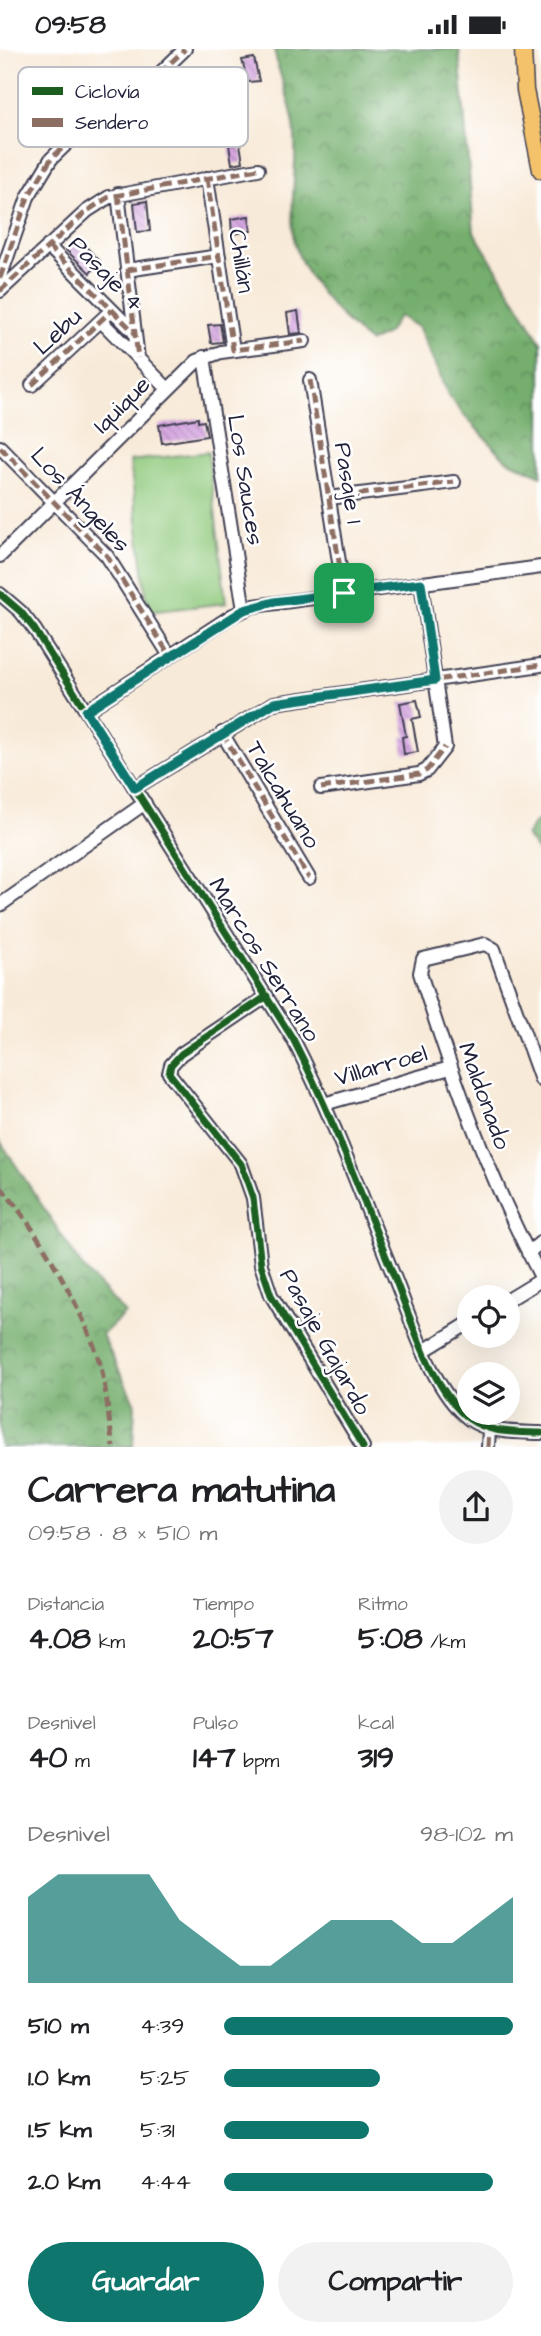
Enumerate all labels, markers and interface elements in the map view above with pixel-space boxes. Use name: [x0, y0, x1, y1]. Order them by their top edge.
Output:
text: 09:58: [35, 7, 106, 43]
legend: [18, 67, 248, 147]
text: Ciclovía: [75, 79, 140, 106]
text: Sendero: [75, 110, 148, 137]
street label: Chillán: [219, 227, 263, 295]
street label: Pasaje 4: [60, 228, 152, 320]
street label: Lebu: [26, 301, 90, 363]
street label: Iquique: [85, 368, 159, 442]
street label: Los Sauces: [218, 412, 272, 548]
street label: Los Ángeles: [21, 440, 138, 561]
street label: Pasaje 1: [325, 440, 371, 526]
pin: [314, 563, 374, 623]
icon: arrive: [325, 574, 363, 612]
street label: Talcahuano: [237, 735, 329, 856]
street label: Marcos Serrano: [200, 871, 329, 1049]
street label: Villarroel: [331, 1037, 431, 1095]
street label: Maldonado: [449, 1038, 519, 1155]
street label: Pasaje Gajardo: [271, 1262, 380, 1422]
map controls: [457, 1285, 520, 1425]
button: locate: [457, 1285, 520, 1348]
button: layers: [457, 1362, 520, 1425]
text: Carrera matutina: [28, 1465, 335, 1517]
button: share: [439, 1470, 513, 1544]
text: 09:58 · 8 × 510 m: [28, 1517, 217, 1549]
text: Distancia: [28, 1591, 104, 1618]
text: Tiempo: [193, 1591, 254, 1618]
text: Ritmo: [358, 1591, 408, 1618]
text: 4.08: [28, 1618, 91, 1660]
text: 20:57: [193, 1618, 274, 1660]
text: 5:08: [358, 1618, 423, 1660]
text: km: [91, 1629, 125, 1656]
text: /km: [423, 1629, 465, 1656]
text: Desnivel: [28, 1710, 96, 1737]
text: Pulso: [193, 1710, 238, 1737]
text: kcal: [358, 1710, 394, 1737]
text: 40: [28, 1737, 67, 1779]
text: 147: [193, 1737, 236, 1779]
text: 319: [358, 1737, 394, 1779]
text: m: [67, 1748, 90, 1775]
text: bpm: [236, 1748, 279, 1775]
text: Desnivel: [28, 1818, 110, 1850]
text: 98–102 m: [420, 1818, 513, 1850]
text: 510 m: [28, 2010, 89, 2042]
text: 4:39: [140, 2010, 184, 2042]
text: 1.0 km: [28, 2062, 90, 2094]
text: 5:25: [140, 2062, 190, 2094]
text: 1.5 km: [28, 2114, 92, 2146]
text: 5:31: [140, 2114, 175, 2146]
text: 2.0 km: [28, 2166, 100, 2198]
text: 4:44: [140, 2166, 191, 2198]
button: Guardar: [28, 2242, 264, 2322]
button: Compartir: [278, 2242, 513, 2322]

